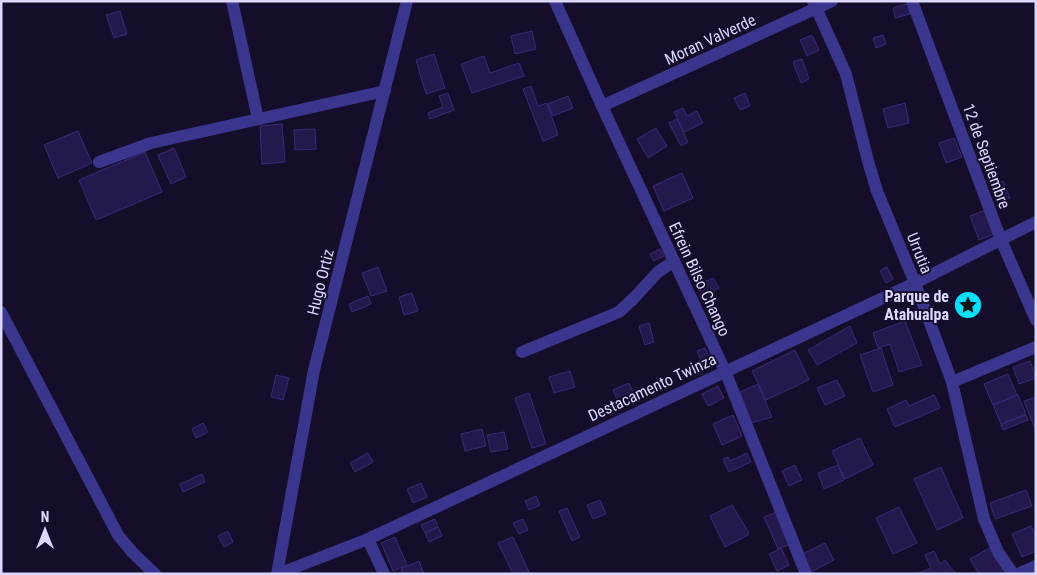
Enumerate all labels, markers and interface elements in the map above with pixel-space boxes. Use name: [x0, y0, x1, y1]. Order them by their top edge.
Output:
street label: Moran Valverde: [662, 10, 759, 69]
street label: 12 de Septiembre: [959, 101, 1014, 211]
street label: Efrein Bilso Chango: [665, 219, 734, 339]
street label: Urrutia: [903, 230, 936, 276]
street label: Hugo Ortiz: [303, 247, 338, 317]
place label: Parque de Atahualpa: [884, 287, 949, 324]
place icon: Parque de Atahualpa: [953, 290, 983, 320]
street label: Destacamento Twinza: [585, 349, 719, 425]
north arrow: [20, 505, 70, 555]
text: N: [41, 509, 49, 525]

